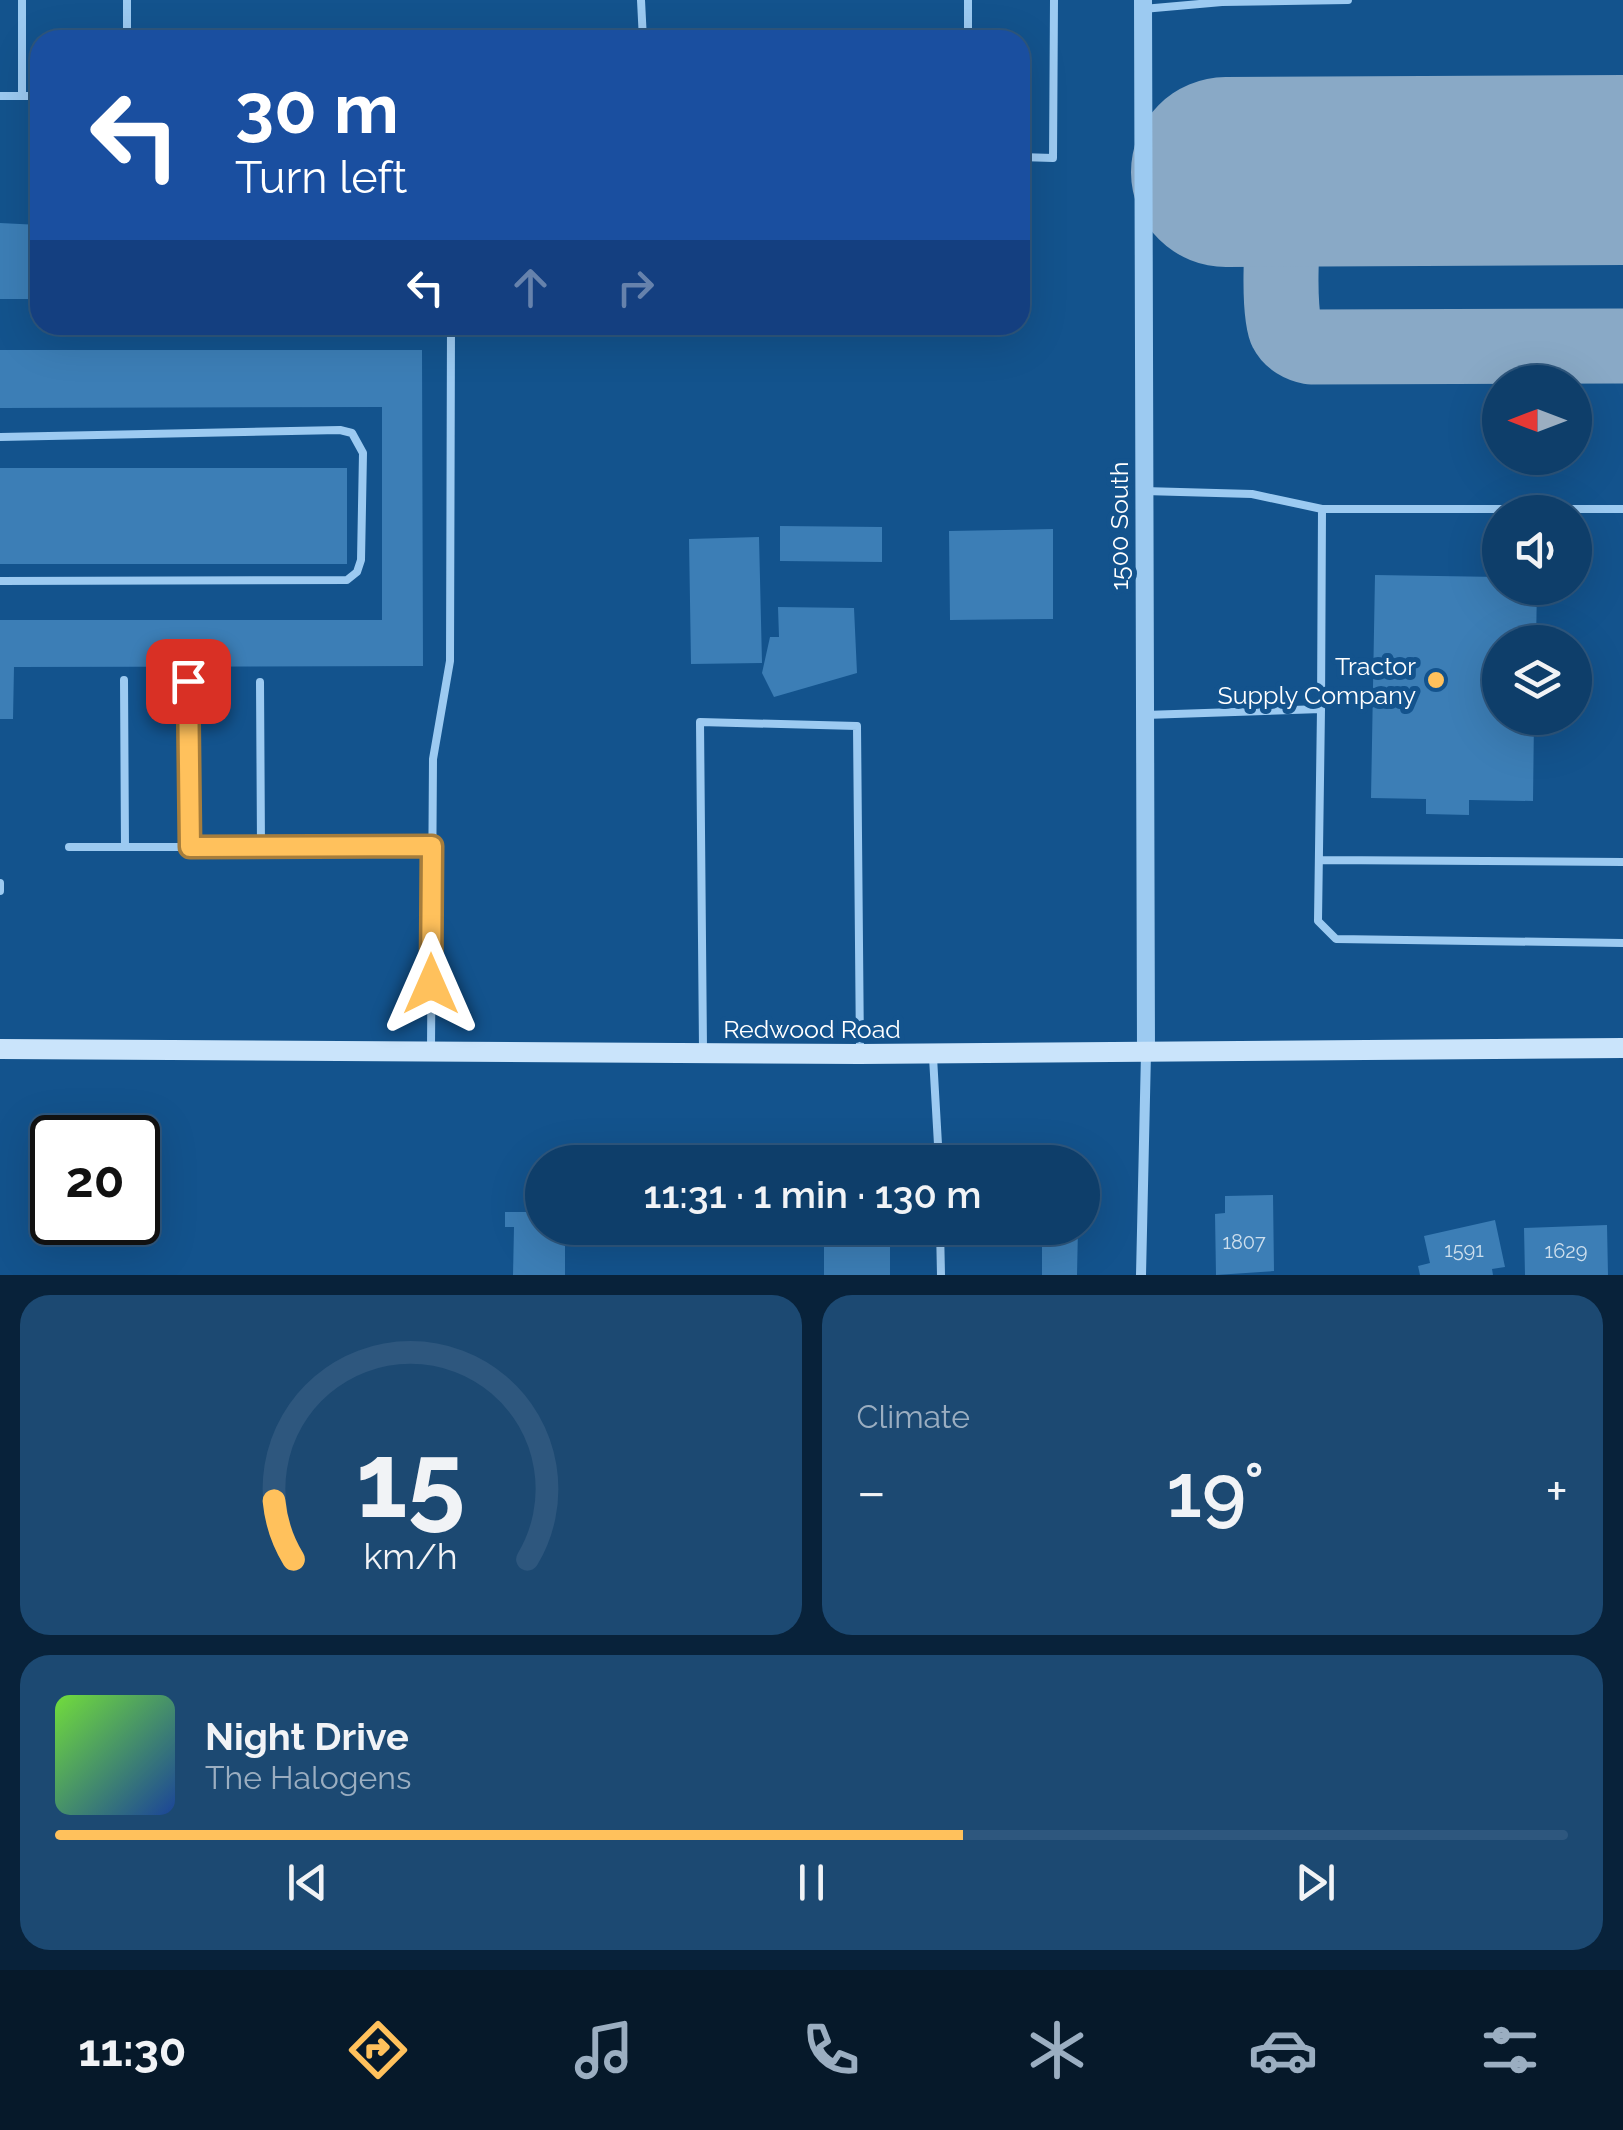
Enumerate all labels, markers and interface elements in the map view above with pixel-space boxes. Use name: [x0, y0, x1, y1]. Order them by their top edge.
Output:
text: 30 m: [235, 67, 399, 149]
icon: left: [70, 70, 200, 200]
text: Turn left: [235, 151, 407, 204]
icon: left: [398, 260, 453, 315]
icon: ahead: [503, 260, 558, 315]
icon: right: [608, 260, 663, 315]
north arrow: [1482, 365, 1592, 475]
map controls: [1482, 365, 1592, 735]
street label: 1500 South: [1104, 461, 1134, 591]
button: sound: [1482, 495, 1592, 605]
button: layers: [1482, 625, 1592, 735]
pin: [146, 639, 231, 724]
place label: Tractor Supply Company: [1218, 651, 1416, 710]
icon: arrive: [161, 654, 216, 709]
marker: Tractor Supply Company: [1425, 669, 1447, 691]
position arrow: [379, 932, 483, 1036]
street label: Redwood Road: [723, 1014, 901, 1044]
speed limit sign: 20: [30, 1115, 160, 1245]
text: 11:31 · 1 min · 130 m: [644, 1172, 981, 1217]
house number: 1807: [1222, 1230, 1266, 1254]
house number: 1591: [1444, 1238, 1484, 1262]
house number: 1629: [1545, 1239, 1587, 1263]
text: Climate: [857, 1398, 970, 1435]
text: 15: [356, 1419, 465, 1541]
text: 19°: [1167, 1446, 1265, 1535]
text: −: [857, 1459, 886, 1524]
text: +: [1545, 1459, 1568, 1524]
text: km/h: [364, 1535, 458, 1577]
text: Night Drive: [205, 1714, 409, 1759]
text: The Halogens: [205, 1759, 411, 1796]
icon: previous: [280, 1855, 335, 1910]
icon: pause: [784, 1855, 839, 1910]
icon: next: [1288, 1855, 1343, 1910]
icon: directions: [343, 2015, 413, 2085]
icon: music: [569, 2015, 639, 2085]
icon: phone: [796, 2015, 866, 2085]
icon: climate: [1022, 2015, 1092, 2085]
icon: car: [1248, 2015, 1318, 2085]
icon: filters: [1475, 2015, 1545, 2085]
text: 11:30: [78, 2024, 187, 2077]

